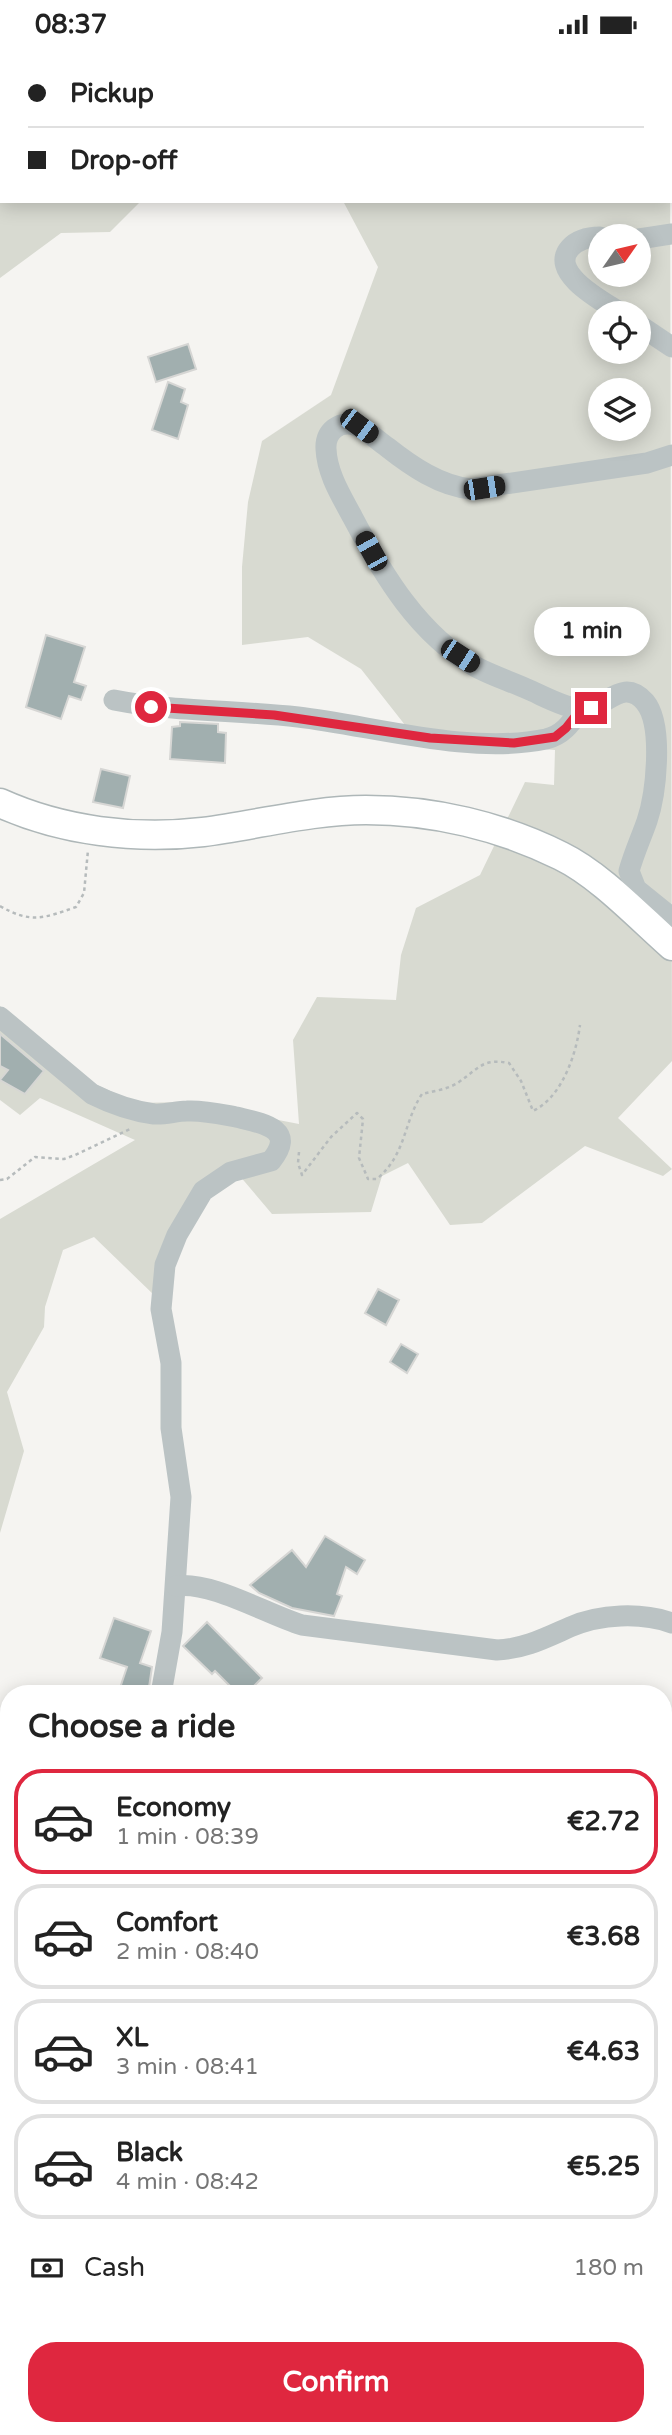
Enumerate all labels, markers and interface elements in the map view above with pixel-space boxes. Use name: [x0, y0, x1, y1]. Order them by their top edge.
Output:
text: 08:37: [35, 9, 107, 40]
text: Pickup: [70, 78, 154, 109]
text: Drop-off: [70, 145, 177, 176]
north arrow: [588, 224, 651, 287]
map controls: [588, 224, 651, 441]
button: locate: [588, 301, 651, 364]
button: layers: [588, 378, 651, 441]
car: [336, 405, 383, 447]
car: [462, 474, 507, 502]
car: [352, 528, 391, 574]
callout: 1 min: [533, 607, 649, 655]
text: 1 min: [561, 617, 623, 645]
car: [437, 636, 484, 676]
route start: [135, 691, 167, 723]
route end: [575, 692, 607, 724]
text: Choose a ride: [28, 1708, 235, 1746]
icon: car: [32, 1790, 95, 1853]
text: Economy: [116, 1792, 231, 1823]
text: €2.72: [567, 1806, 640, 1837]
text: 1 min · 08:39: [116, 1823, 259, 1851]
icon: car: [32, 1905, 95, 1968]
text: Comfort: [116, 1907, 218, 1938]
text: €3.68: [567, 1921, 640, 1952]
text: 2 min · 08:40: [116, 1938, 259, 1966]
icon: car: [32, 2020, 95, 2083]
text: XL: [116, 2022, 148, 2053]
text: €4.63: [567, 2036, 640, 2067]
text: 3 min · 08:41: [116, 2053, 259, 2081]
icon: car: [32, 2135, 95, 2198]
text: Black: [116, 2137, 183, 2168]
text: €5.25: [567, 2151, 640, 2182]
text: 4 min · 08:42: [116, 2168, 259, 2196]
icon: cash: [28, 2249, 66, 2287]
text: Cash: [84, 2252, 145, 2283]
text: 180 m: [574, 2254, 644, 2282]
button: Confirm: [28, 2342, 644, 2422]

